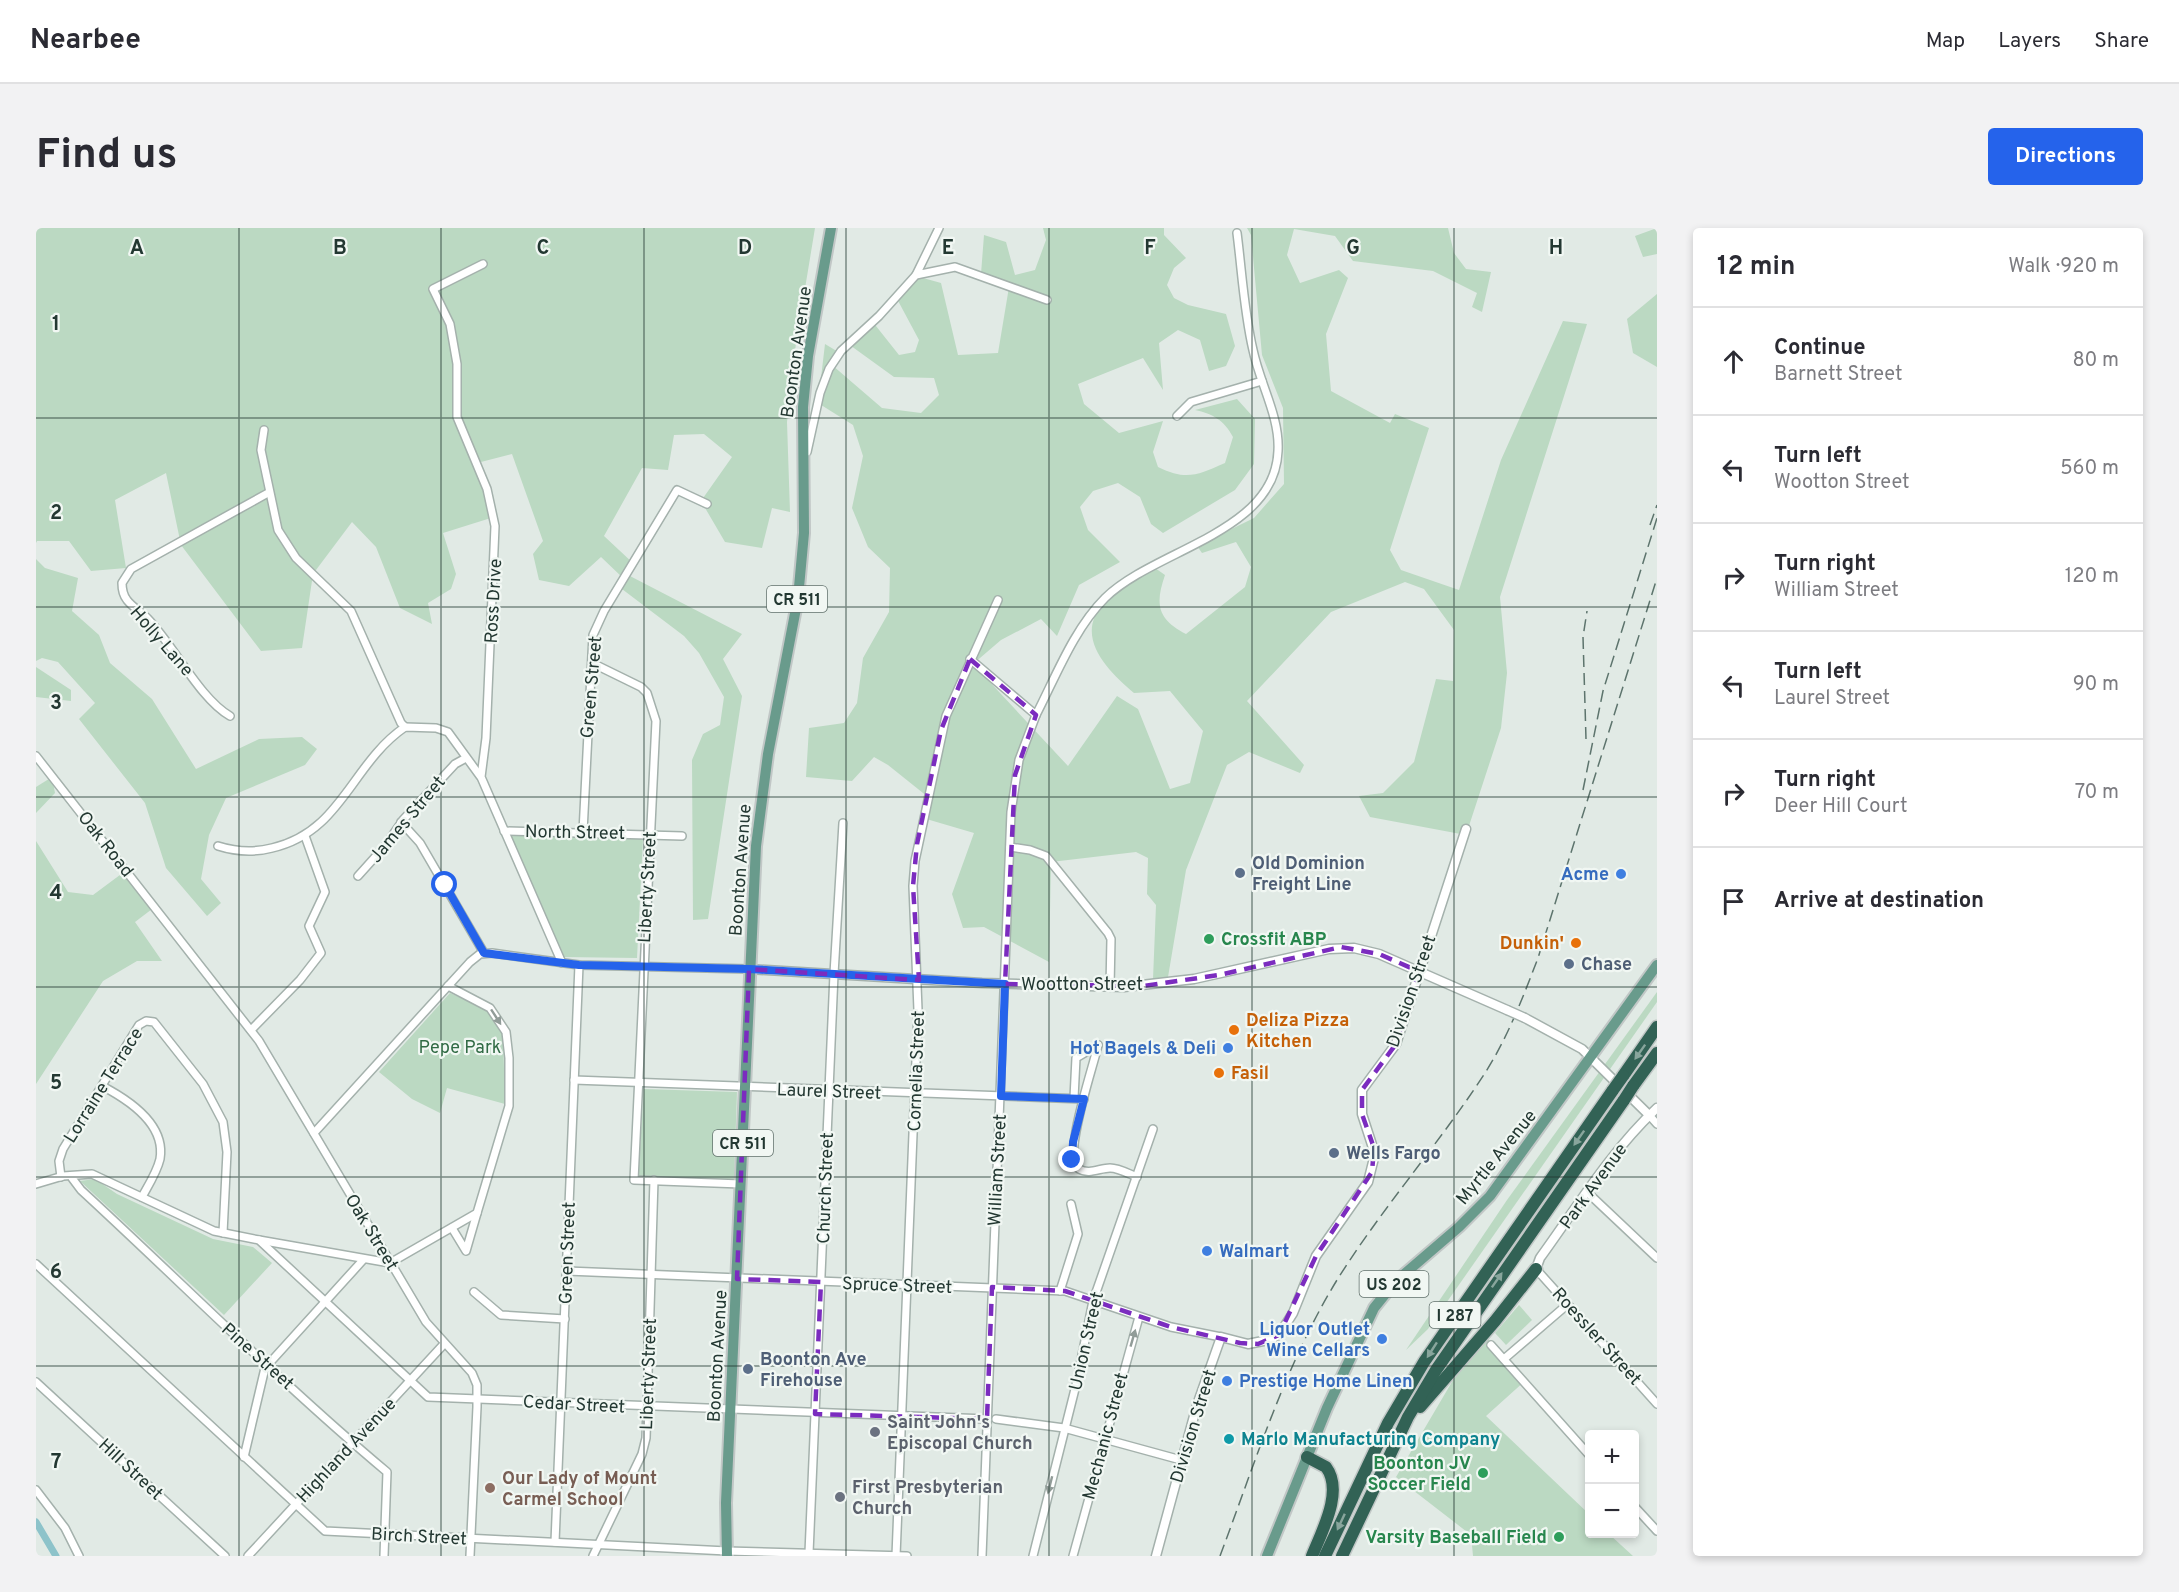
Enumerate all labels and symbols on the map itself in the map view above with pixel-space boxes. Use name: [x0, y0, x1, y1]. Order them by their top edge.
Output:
text: A: [130, 236, 144, 262]
text: B: [333, 236, 347, 262]
text: C: [537, 236, 549, 262]
text: D: [738, 236, 752, 262]
text: E: [942, 236, 954, 262]
text: F: [1144, 236, 1156, 262]
text: G: [1346, 236, 1360, 262]
text: H: [1549, 236, 1563, 262]
street label: Boonton Avenue: [777, 285, 818, 419]
text: 1: [52, 312, 60, 338]
text: 2: [50, 501, 62, 527]
street label: Ross Drive: [481, 558, 508, 644]
road number: CR 511: [767, 586, 827, 612]
street label: Holly Lane: [124, 602, 198, 682]
street label: Green Street: [577, 635, 608, 739]
text: 3: [50, 691, 62, 717]
street label: James Street: [365, 772, 451, 868]
street label: Boonton Avenue: [725, 803, 758, 937]
street label: Oak Road: [72, 807, 138, 883]
street label: North Street: [525, 821, 625, 846]
street label: Liberty Street: [634, 831, 663, 944]
place label: Old Dominion Freight Line: [1252, 853, 1365, 897]
place label: Acme: [1561, 864, 1609, 887]
marker: Old Dominion Freight Line: [1233, 866, 1247, 880]
marker: Acme: [1614, 867, 1628, 881]
route start: [431, 871, 457, 897]
text: 4: [50, 881, 62, 907]
place label: Crossfit ABP: [1221, 929, 1327, 952]
marker: Crossfit ABP: [1202, 932, 1216, 946]
street label: Division Street: [1382, 932, 1442, 1051]
place label: Dunkin': [1500, 933, 1564, 956]
marker: Dunkin': [1569, 936, 1583, 950]
place label: Chase: [1581, 954, 1632, 977]
marker: Chase: [1562, 957, 1576, 971]
street label: Wootton Street: [1021, 974, 1143, 997]
one-way arrow: [490, 1009, 501, 1025]
street label: Cornelia Street: [904, 1010, 931, 1132]
place label: Deliza Pizza Kitchen: [1246, 1010, 1349, 1054]
marker: Deliza Pizza Kitchen: [1227, 1023, 1241, 1037]
street label: Lorraine Terrace: [60, 1024, 149, 1148]
park label: Pepe Park: [419, 1037, 501, 1060]
place label: Hot Bagels & Deli: [1070, 1038, 1216, 1061]
marker: Hot Bagels & Deli: [1221, 1041, 1235, 1055]
one-way arrow: [1634, 1043, 1646, 1059]
place label: Fasil: [1231, 1063, 1269, 1086]
marker: Fasil: [1212, 1066, 1226, 1080]
text: 5: [50, 1071, 62, 1097]
street label: Laurel Street: [776, 1079, 882, 1106]
street label: Myrtle Avenue: [1452, 1106, 1543, 1210]
street label: William Street: [984, 1113, 1013, 1227]
road number: CR 511: [713, 1130, 773, 1156]
one-way arrow: [1574, 1130, 1585, 1146]
street label: Church Street: [813, 1132, 840, 1244]
street label: Park Avenue: [1555, 1139, 1633, 1234]
place label: Wells Fargo: [1346, 1143, 1441, 1166]
route end: [1058, 1146, 1084, 1172]
marker: Wells Fargo: [1327, 1146, 1341, 1160]
street label: Oak Street: [339, 1190, 403, 1275]
street label: Green Street: [555, 1201, 582, 1305]
place label: Walmart: [1219, 1241, 1289, 1264]
marker: Walmart: [1200, 1244, 1214, 1258]
text: 6: [50, 1260, 62, 1286]
road number: US 202: [1360, 1271, 1428, 1297]
street label: Spruce Street: [841, 1273, 952, 1300]
one-way arrow: [1491, 1273, 1503, 1289]
street label: Roessler Street: [1546, 1283, 1646, 1391]
street label: Boonton Avenue: [704, 1289, 733, 1423]
street label: Union Street: [1065, 1290, 1110, 1393]
road number: I 287: [1430, 1302, 1480, 1328]
street label: Liberty Street: [636, 1318, 663, 1430]
street label: Pine Street: [216, 1319, 298, 1396]
place label: Liquor Outlet Wine Cellars: [1259, 1319, 1370, 1363]
one-way arrow: [1129, 1328, 1138, 1346]
marker: Liquor Outlet Wine Cellars: [1375, 1332, 1389, 1346]
one-way arrow: [1426, 1341, 1437, 1358]
place label: Boonton Ave Firehouse: [760, 1349, 866, 1393]
marker: Boonton Ave Firehouse: [741, 1362, 755, 1376]
street label: Division Street: [1166, 1367, 1223, 1486]
street label: Mechanic Street: [1078, 1370, 1135, 1503]
place label: Prestige Home Linen: [1239, 1371, 1413, 1394]
marker: Prestige Home Linen: [1220, 1374, 1234, 1388]
street label: Cedar Street: [522, 1391, 626, 1420]
street label: Highland Avenue: [292, 1393, 402, 1509]
place label: Saint John's Episcopal Church: [887, 1412, 1033, 1456]
marker: Saint John's Episcopal Church: [868, 1425, 882, 1439]
place label: Marlo Manufacturing Company: [1241, 1429, 1500, 1452]
marker: Marlo Manufacturing Company: [1222, 1432, 1236, 1446]
street label: Hill Street: [93, 1434, 167, 1506]
text: 7: [51, 1450, 61, 1476]
place label: Boonton JV Soccer Field: [1367, 1453, 1471, 1497]
marker: Boonton JV Soccer Field: [1476, 1466, 1490, 1480]
place label: Our Lady of Mount Carmel School: [502, 1468, 657, 1512]
one-way arrow: [1045, 1476, 1055, 1494]
place label: First Presbyterian Church: [852, 1477, 1003, 1521]
marker: Our Lady of Mount Carmel School: [483, 1481, 497, 1495]
marker: First Presbyterian Church: [833, 1490, 847, 1504]
one-way arrow: [1337, 1514, 1346, 1531]
street label: Birch Street: [370, 1524, 467, 1551]
place label: Varsity Baseball Field: [1365, 1527, 1547, 1550]
marker: Varsity Baseball Field: [1552, 1530, 1566, 1544]

